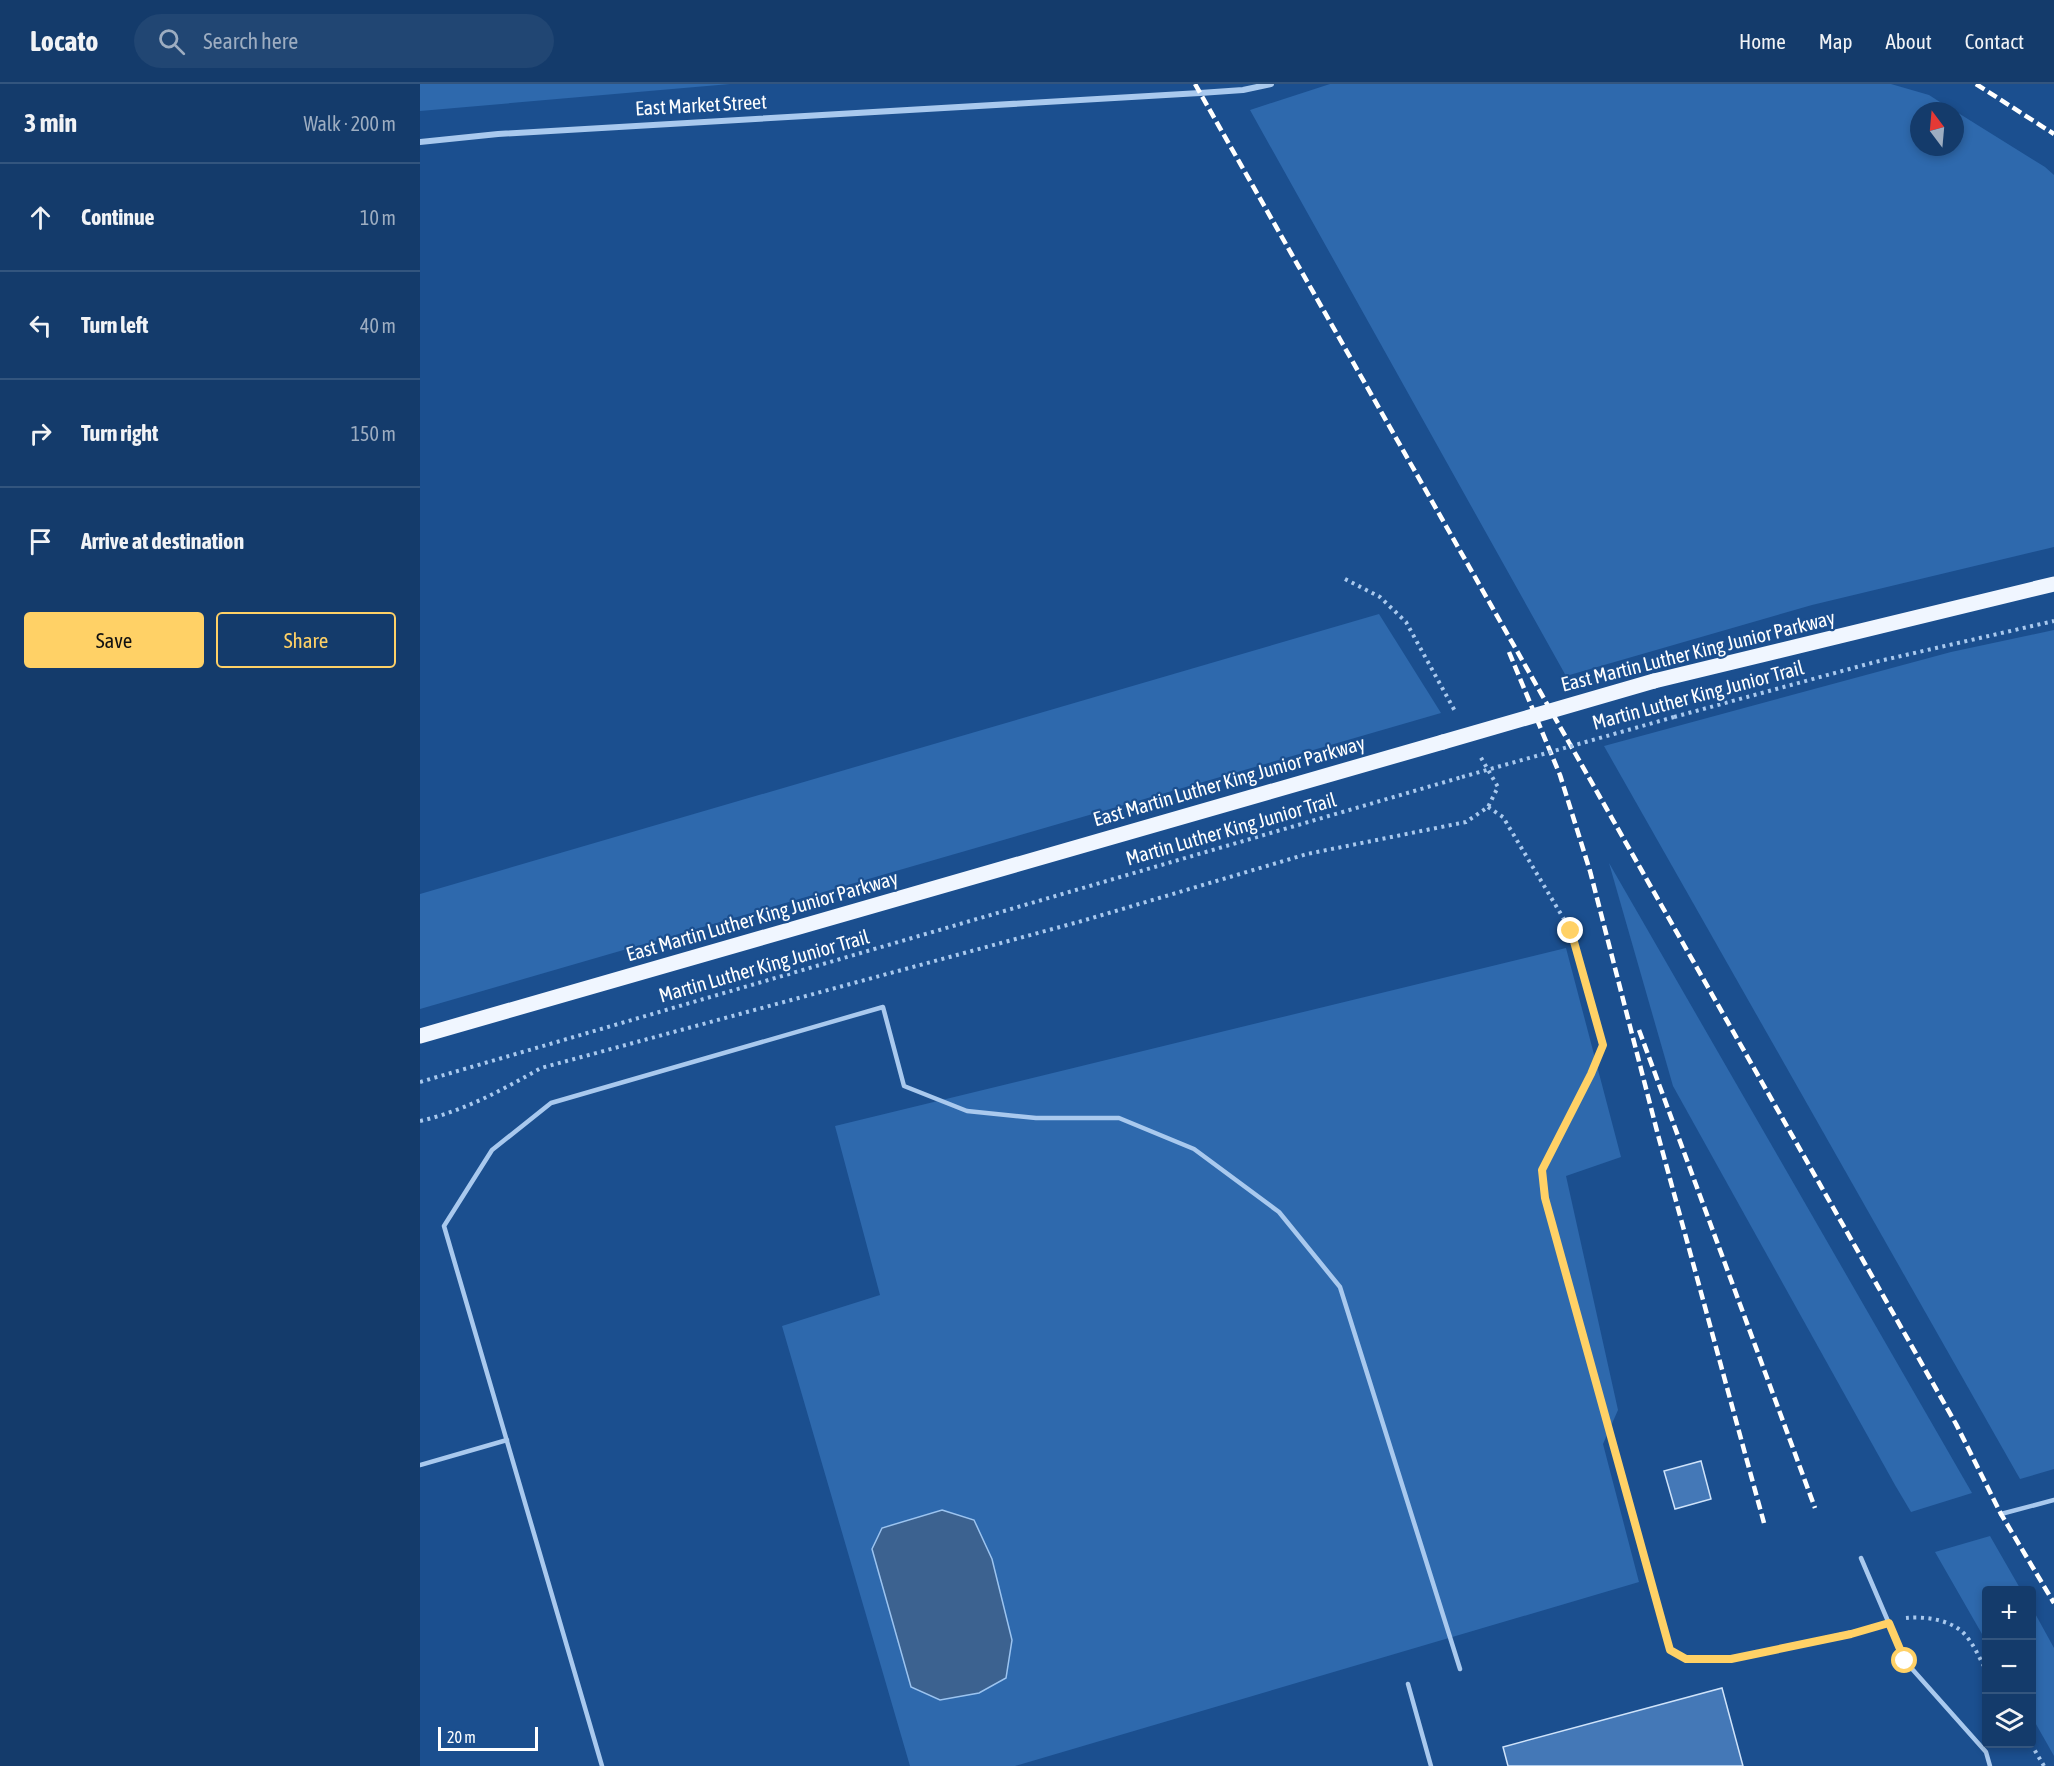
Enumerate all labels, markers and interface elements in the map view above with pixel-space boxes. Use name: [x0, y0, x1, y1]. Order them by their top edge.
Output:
search box: [134, 14, 554, 68]
text: Locato: [30, 25, 98, 57]
icon: search: [155, 25, 188, 58]
text: Search here: [203, 28, 298, 54]
text: Home: [1739, 29, 1786, 53]
text: Map: [1819, 29, 1853, 53]
text: About: [1886, 29, 1932, 53]
text: Contact: [1965, 29, 2024, 53]
street label: East Market Street: [635, 90, 768, 119]
north arrow: [1910, 102, 1964, 156]
text: 3 min: [24, 108, 77, 138]
text: Walk · 200 m: [304, 112, 396, 135]
icon: ahead: [24, 201, 57, 234]
text: Continue: [81, 204, 155, 230]
text: 10 m: [360, 206, 396, 229]
icon: left: [24, 309, 57, 342]
text: Turn left: [81, 312, 148, 338]
text: 40 m: [360, 314, 396, 337]
icon: right: [24, 417, 57, 450]
text: Turn right: [81, 420, 158, 446]
text: 150 m: [351, 422, 396, 445]
icon: arrive: [24, 525, 57, 558]
text: Arrive at destination: [81, 528, 244, 554]
street label: East Martin Luther King Junior Parkway: [1558, 605, 1837, 696]
button: Save: [24, 612, 204, 668]
button: Share: [216, 612, 396, 668]
street label: Martin Luther King Junior Trail: [1590, 655, 1807, 734]
street label: East Martin Luther King Junior Parkway: [1090, 731, 1367, 830]
street label: Martin Luther King Junior Trail: [1123, 787, 1339, 870]
street label: East Martin Luther King Junior Parkway: [623, 866, 900, 965]
route end: [1557, 917, 1583, 943]
street label: Martin Luther King Junior Trail: [656, 924, 872, 1007]
map controls: [1982, 1586, 2036, 1748]
button: +: [1982, 1586, 2036, 1640]
button: −: [1982, 1640, 2036, 1694]
route start: [1891, 1647, 1917, 1673]
button: layers: [1982, 1694, 2036, 1748]
scale bar: [438, 1724, 538, 1752]
text: 20 m: [447, 1728, 476, 1746]

